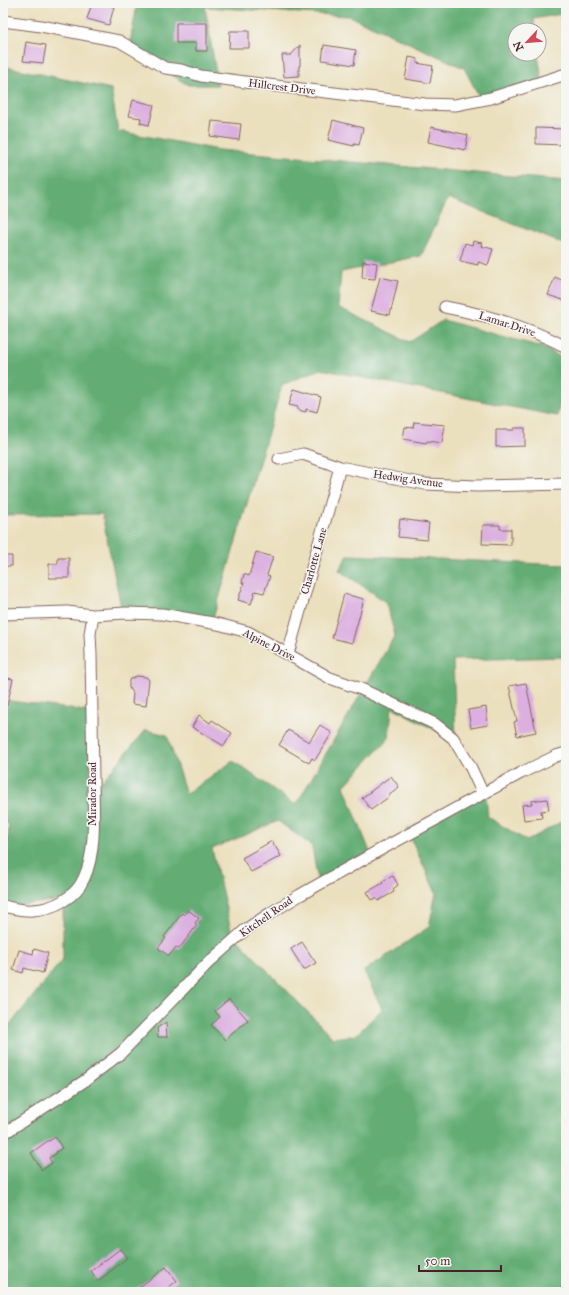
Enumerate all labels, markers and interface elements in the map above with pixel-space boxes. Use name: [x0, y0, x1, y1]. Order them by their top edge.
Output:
north arrow: [507, 22, 547, 62]
text: N: [510, 39, 526, 53]
street label: Hillcrest Drive: [248, 76, 317, 98]
street label: Lamar Drive: [477, 309, 537, 339]
street label: Hedwig Avenue: [372, 468, 444, 490]
street label: Charlotte Lane: [298, 526, 330, 596]
street label: Alpine Drive: [240, 626, 298, 664]
street label: Mirador Road: [86, 761, 99, 826]
street label: Kitchell Road: [237, 894, 295, 940]
scale bar: [419, 1247, 501, 1273]
text: 50 m: [425, 1254, 450, 1268]

